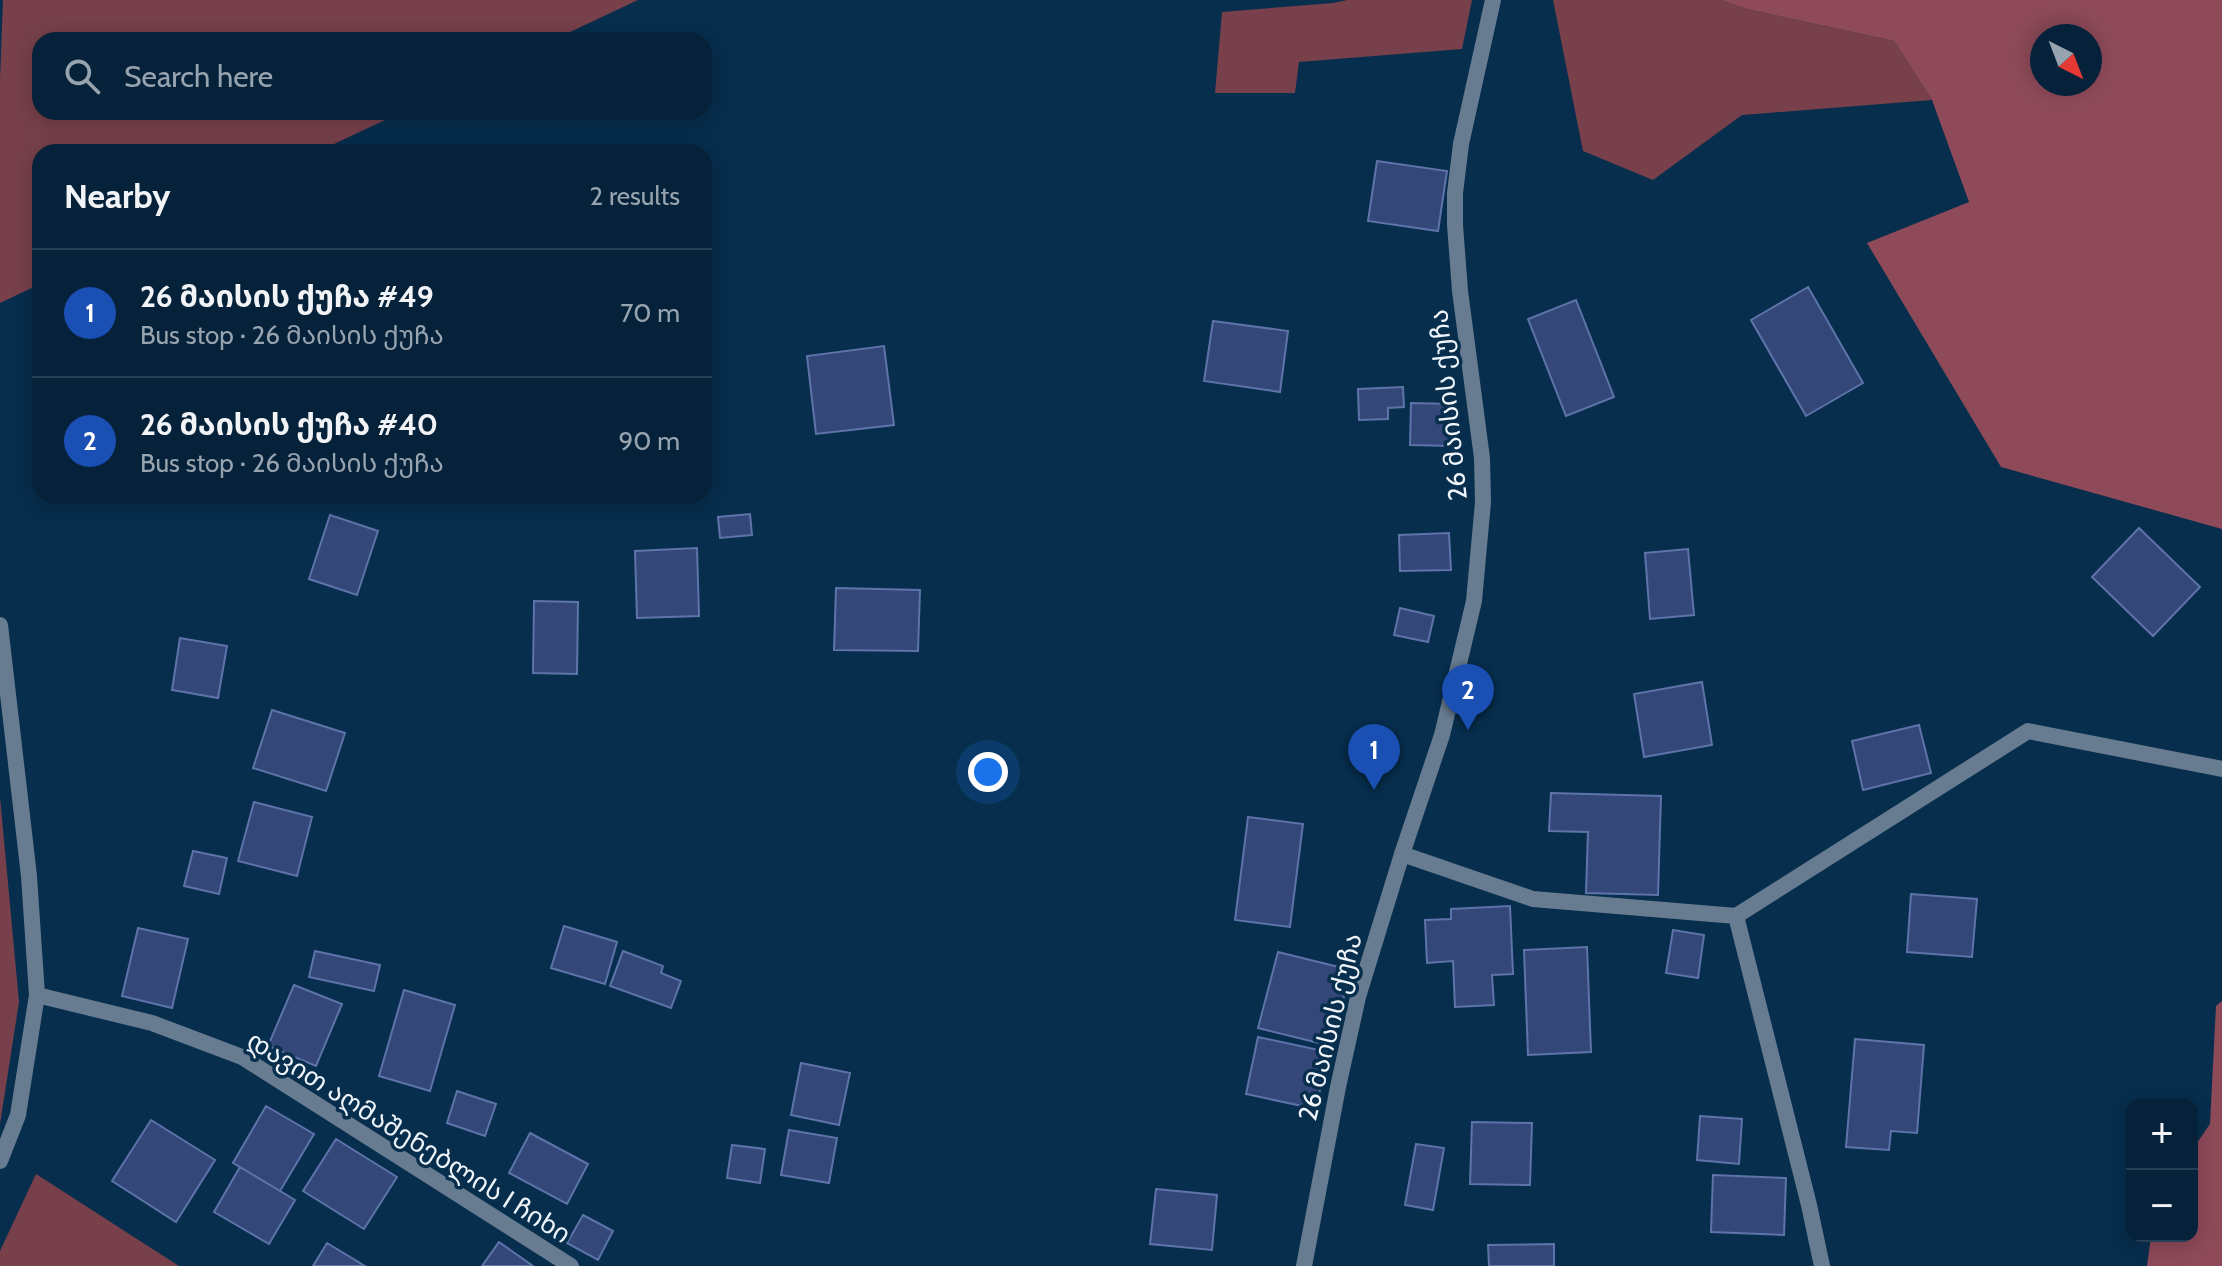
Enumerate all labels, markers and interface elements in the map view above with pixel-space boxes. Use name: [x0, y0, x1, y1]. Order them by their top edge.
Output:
north arrow: [2030, 24, 2102, 96]
search box: [32, 32, 712, 120]
icon: search: [60, 54, 104, 98]
text: Search here: [124, 58, 273, 95]
text: Nearby: [64, 175, 171, 217]
text: 2 results: [589, 180, 680, 212]
text: 26 მაისის ქუჩა #49: [140, 278, 434, 315]
text: 1: [85, 297, 95, 329]
text: 70 m: [620, 297, 680, 329]
street label: 26 მაისის ქუჩა: [1422, 308, 1474, 502]
text: Bus stop · 26 მაისის ქუჩა: [140, 319, 444, 351]
text: 26 მაისის ქუჩა #40: [140, 406, 438, 443]
text: 2: [83, 425, 97, 457]
text: 90 m: [618, 425, 680, 457]
text: Bus stop · 26 მაისის ქუჩა: [140, 447, 444, 479]
pin: 2: [1442, 664, 1494, 730]
pin: 1: [1348, 724, 1400, 790]
your location: [968, 752, 1008, 792]
street label: 26 მაისის ქუჩა: [1291, 930, 1369, 1124]
street label: დავით აღმაშენებლის I ჩიხი: [241, 1024, 577, 1250]
map controls: [2126, 1098, 2198, 1242]
button: +: [2126, 1098, 2198, 1170]
button: −: [2126, 1170, 2198, 1242]

